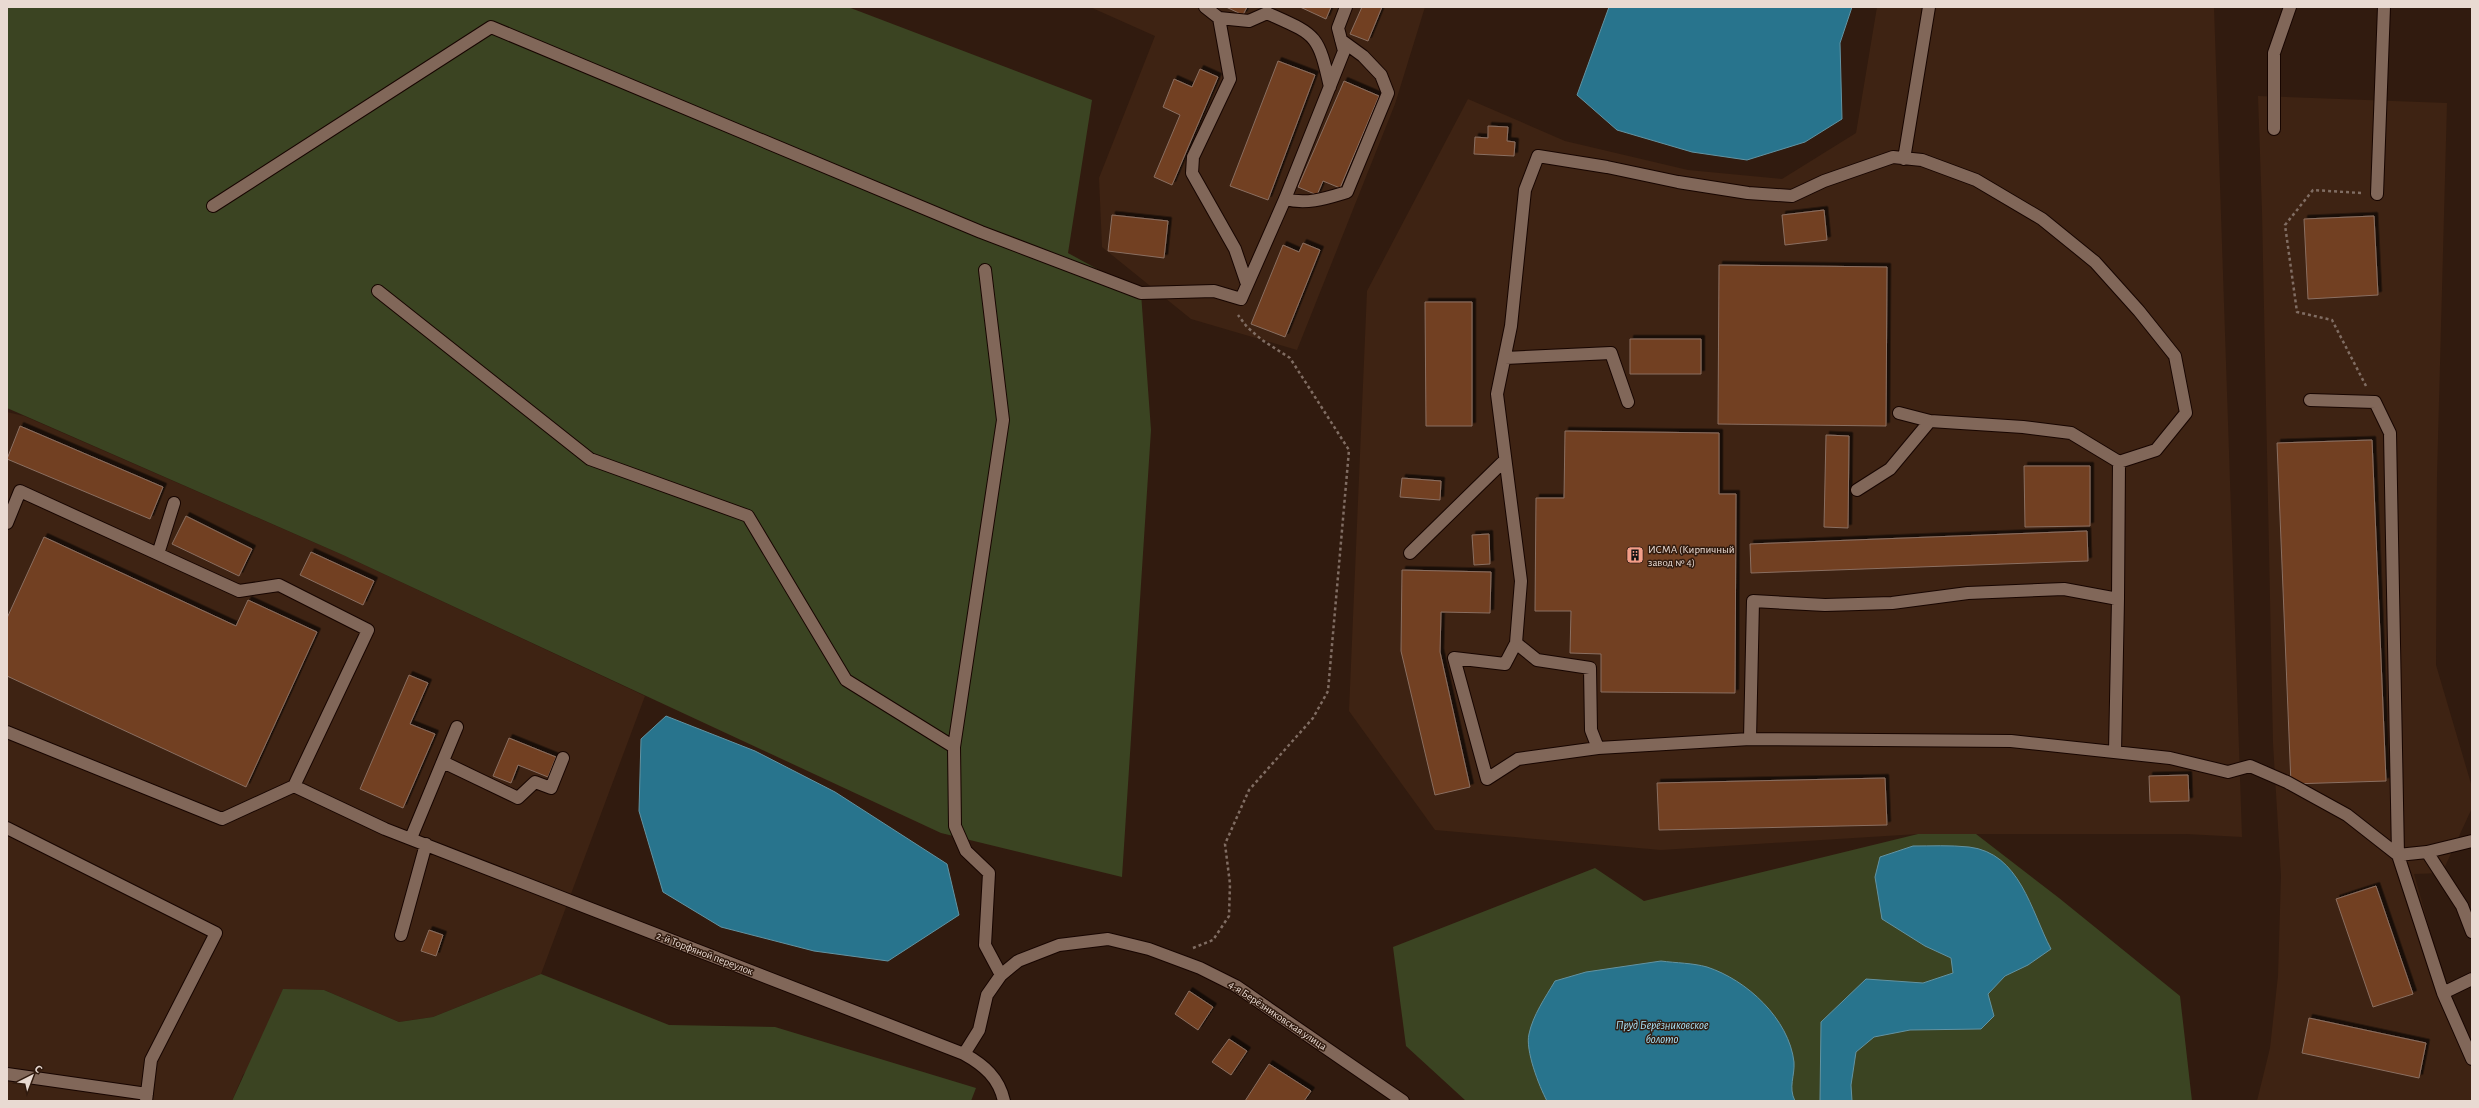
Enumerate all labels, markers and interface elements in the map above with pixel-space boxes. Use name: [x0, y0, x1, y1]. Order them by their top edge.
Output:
place label: ИСМА (Кирпичный завод № 4): [1648, 544, 1735, 568]
building icon: ИСМА (Кирпичный завод № 4): [1625, 545, 1645, 565]
street label: 2-й Торфяной переулок: [655, 930, 755, 977]
street label: 4-я Берёзниковская улица: [1227, 979, 1329, 1052]
water label: Пруд Берёзниковское болото: [1616, 1019, 1709, 1045]
north arrow: [12, 1056, 52, 1096]
text: С: [32, 1063, 44, 1075]

